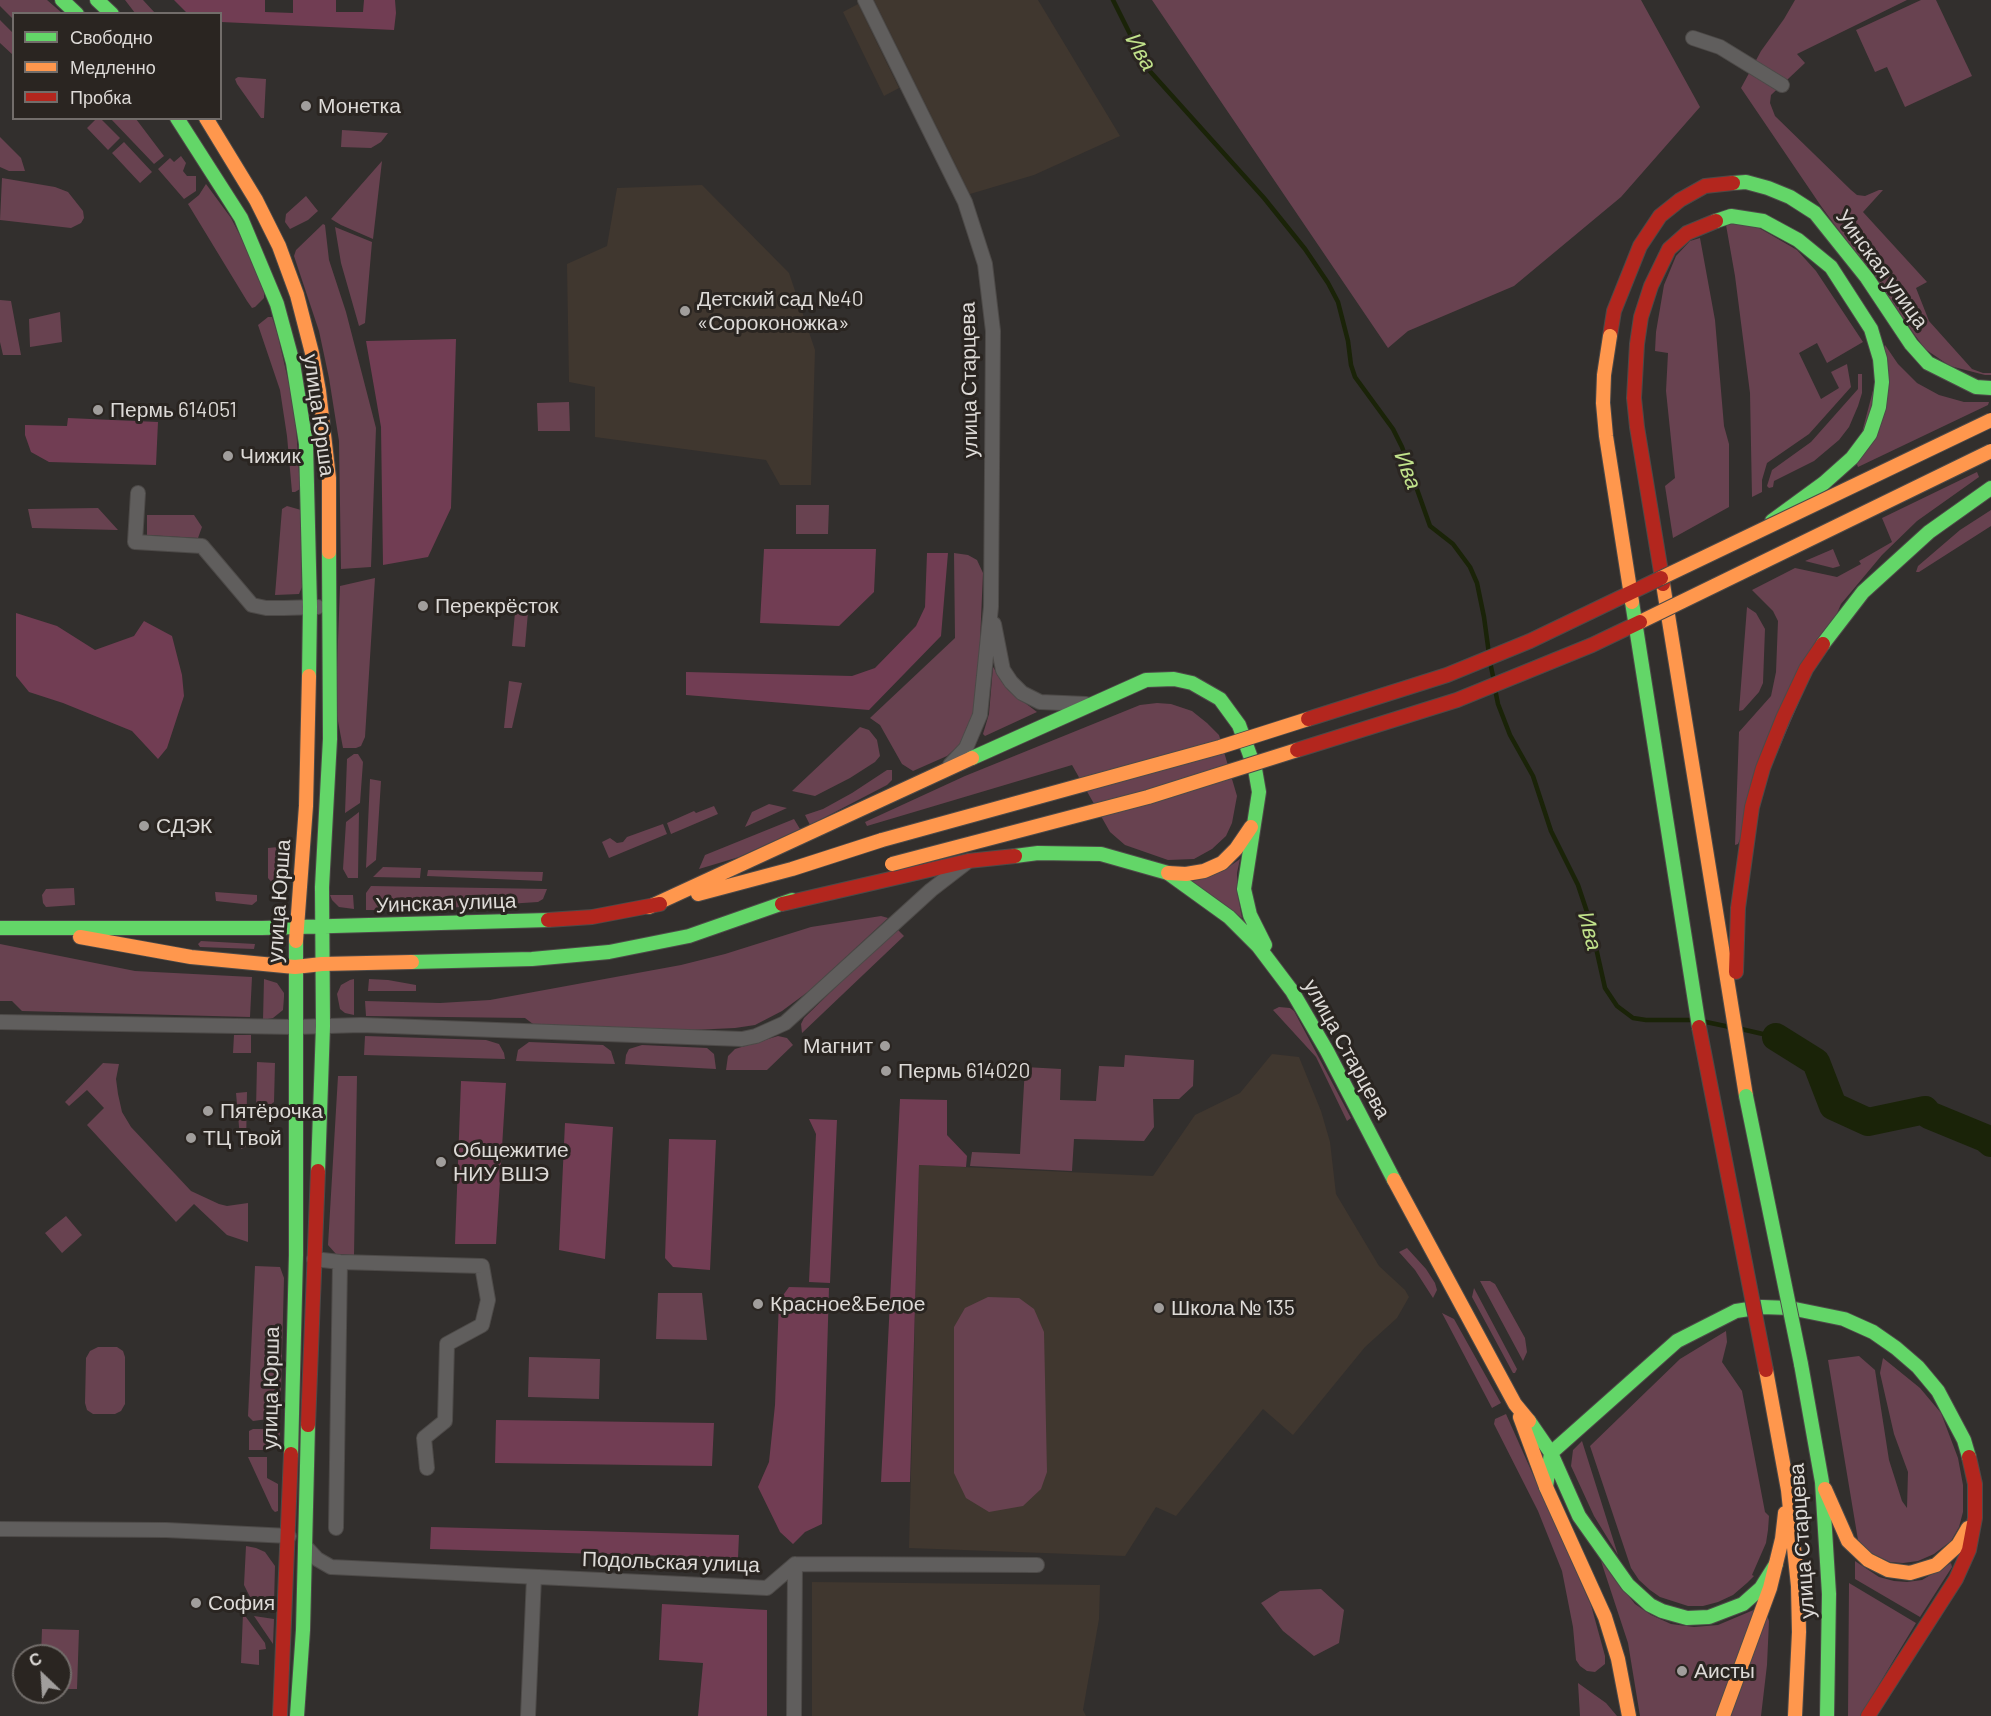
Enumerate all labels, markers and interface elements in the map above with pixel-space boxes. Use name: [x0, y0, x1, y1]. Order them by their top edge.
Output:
legend: [12, 12, 222, 120]
text: Свободно: [70, 26, 153, 48]
water label: Ива: [1120, 29, 1162, 75]
text: Медленно: [70, 56, 156, 78]
text: Пробка: [70, 86, 132, 108]
place label: Монетка: [318, 93, 401, 119]
marker: Монетка: [299, 99, 313, 113]
street label: Уинская улица: [1830, 205, 1934, 333]
place label: Детский сад №40 «Сороконожка»: [697, 286, 864, 336]
street label: улица Старцева: [955, 302, 983, 458]
marker: Детский сад №40 «Сороконожка»: [678, 304, 692, 318]
street label: улица Юрша: [298, 352, 340, 478]
place label: Пермь 614051: [110, 397, 237, 423]
marker: Пермь 614051: [91, 403, 105, 417]
place label: Чижик: [240, 443, 301, 469]
water label: Ива: [1389, 447, 1427, 493]
marker: Чижик: [221, 449, 235, 463]
place label: Перекрёсток: [435, 593, 558, 619]
marker: Перекрёсток: [416, 599, 430, 613]
place label: СДЭК: [156, 813, 212, 839]
marker: СДЭК: [137, 819, 151, 833]
street label: улица Юрша: [262, 839, 296, 963]
street label: Уинская улица: [375, 888, 517, 918]
water label: Ива: [1572, 909, 1608, 953]
street label: улица Старцева: [1298, 975, 1396, 1123]
place label: Магнит: [803, 1033, 873, 1059]
marker: Магнит: [878, 1039, 892, 1053]
place label: Пермь 614020: [898, 1058, 1030, 1084]
marker: Пермь 614020: [879, 1064, 893, 1078]
place label: Пятёрочка: [220, 1098, 323, 1124]
marker: Пятёрочка: [201, 1104, 215, 1118]
place label: ТЦ Твой: [203, 1125, 282, 1151]
marker: ТЦ Твой: [184, 1131, 198, 1145]
place label: Общежитие НИУ ВШЭ: [453, 1137, 569, 1187]
marker: Общежитие НИУ ВШЭ: [434, 1155, 448, 1169]
place label: Красное&Белое: [770, 1291, 925, 1317]
place label: Школа № 135: [1171, 1295, 1295, 1321]
marker: Красное&Белое: [751, 1297, 765, 1311]
marker: Школа № 135: [1152, 1301, 1166, 1315]
street label: улица Юрша: [257, 1326, 285, 1450]
street label: улица Старцева: [1784, 1462, 1820, 1620]
street label: Подольская улица: [582, 1546, 760, 1578]
place label: София: [208, 1590, 275, 1616]
marker: София: [189, 1596, 203, 1610]
north arrow: [12, 1644, 72, 1704]
text: С: [26, 1648, 44, 1670]
place label: Аисты: [1694, 1658, 1755, 1684]
marker: Аисты: [1675, 1664, 1689, 1678]

